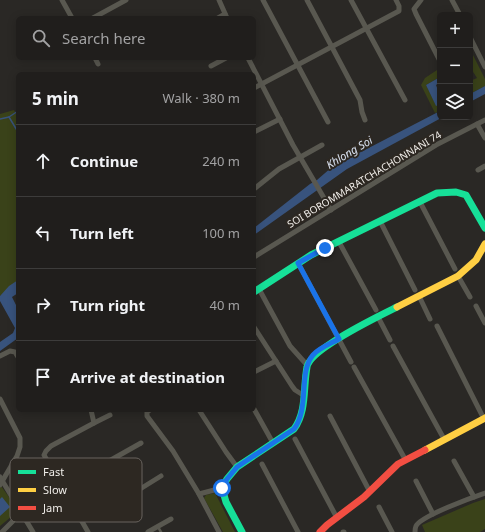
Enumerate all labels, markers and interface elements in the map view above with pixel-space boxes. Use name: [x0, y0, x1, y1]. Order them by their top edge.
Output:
map controls: [437, 12, 473, 120]
button: +: [437, 12, 473, 48]
search box: [16, 16, 256, 60]
icon: search: [30, 27, 52, 49]
text: Search here: [62, 28, 145, 48]
button: −: [437, 48, 473, 84]
button: layers: [437, 84, 473, 120]
text: 5 min: [32, 87, 79, 110]
text: Walk · 380 m: [162, 89, 240, 107]
street label: SOI BOROMMARATCHACHONNANI 74: [284, 127, 444, 231]
water label: Khlong Soi: [323, 132, 375, 172]
icon: ahead: [32, 150, 54, 172]
text: Continue: [70, 151, 138, 171]
text: 240 m: [202, 152, 240, 170]
icon: left: [32, 222, 54, 244]
text: Turn left: [70, 223, 134, 243]
text: 100 m: [202, 224, 240, 242]
route end: [316, 239, 334, 257]
icon: right: [32, 294, 54, 316]
text: Turn right: [70, 295, 145, 315]
text: 40 m: [210, 296, 240, 314]
icon: arrive: [32, 366, 54, 388]
text: Arrive at destination: [70, 367, 225, 387]
legend: [10, 458, 142, 522]
text: Fast: [43, 464, 64, 479]
route start: [213, 479, 231, 497]
text: Slow: [43, 482, 67, 497]
text: Jam: [42, 500, 62, 515]

